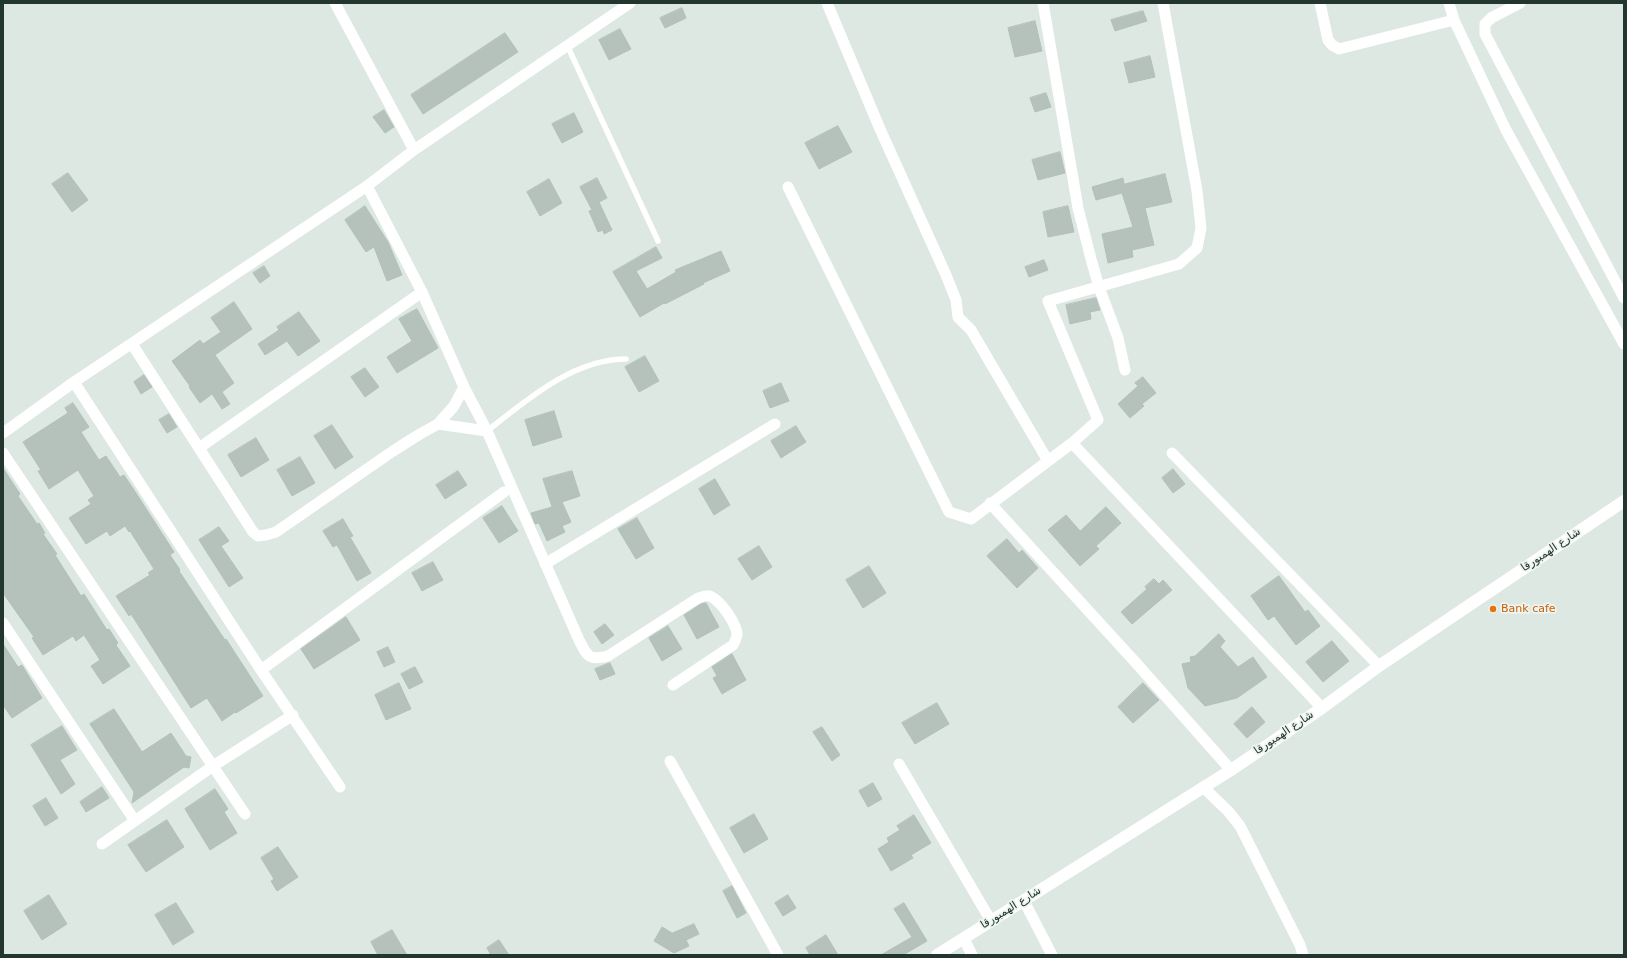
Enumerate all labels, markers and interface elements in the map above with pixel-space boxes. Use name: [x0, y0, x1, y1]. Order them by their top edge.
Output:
street label: شارع الهمبورقا: [1519, 525, 1583, 575]
place label: Bank cafe: [1501, 602, 1556, 616]
marker: Bank cafe: [1488, 604, 1498, 614]
street label: شارع الهمبورقا: [1252, 708, 1316, 758]
street label: شارع الهمبورقا: [978, 884, 1044, 932]

